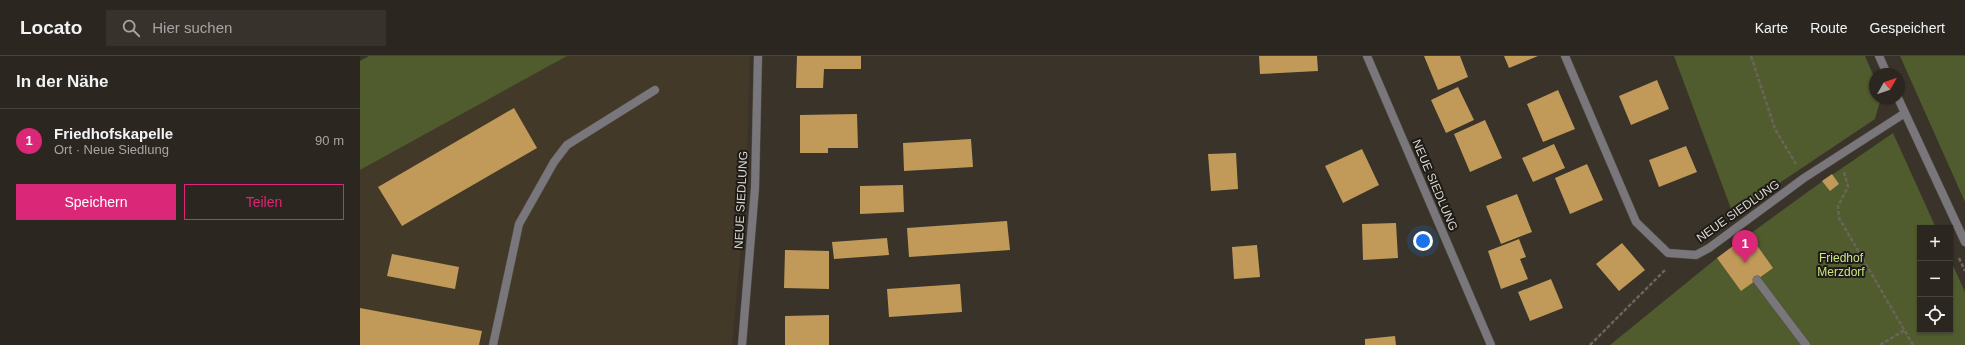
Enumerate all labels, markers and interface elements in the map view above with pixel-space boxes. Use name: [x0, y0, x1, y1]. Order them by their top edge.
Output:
search box: [106, 10, 386, 46]
text: Locato: [20, 17, 82, 38]
icon: search: [120, 17, 142, 39]
text: Hier suchen: [152, 19, 232, 36]
text: Karte: [1755, 20, 1788, 36]
text: Route: [1810, 20, 1848, 36]
text: Gespeichert: [1870, 20, 1945, 36]
north arrow: [1869, 68, 1905, 104]
text: In der Nähe: [16, 72, 109, 91]
text: Friedhofskapelle: [54, 125, 173, 142]
text: 1: [25, 133, 33, 148]
text: 90 m: [315, 133, 344, 148]
street label: NEUE SIEDLUNG: [1409, 137, 1461, 233]
text: Ort · Neue Siedlung: [54, 142, 169, 157]
street label: NEUE SIEDLUNG: [731, 151, 751, 249]
street label: NEUE SIEDLUNG: [1694, 177, 1782, 245]
button: Speichern: [16, 184, 176, 220]
button: Teilen: [184, 184, 344, 220]
map controls: [1917, 225, 1953, 333]
button: +: [1917, 225, 1953, 261]
pin: 1: [1732, 230, 1758, 263]
your location: [1413, 231, 1433, 251]
park label: Friedhof Merzdorf: [1817, 251, 1865, 279]
button: −: [1917, 261, 1953, 297]
button: locate: [1917, 297, 1953, 333]

